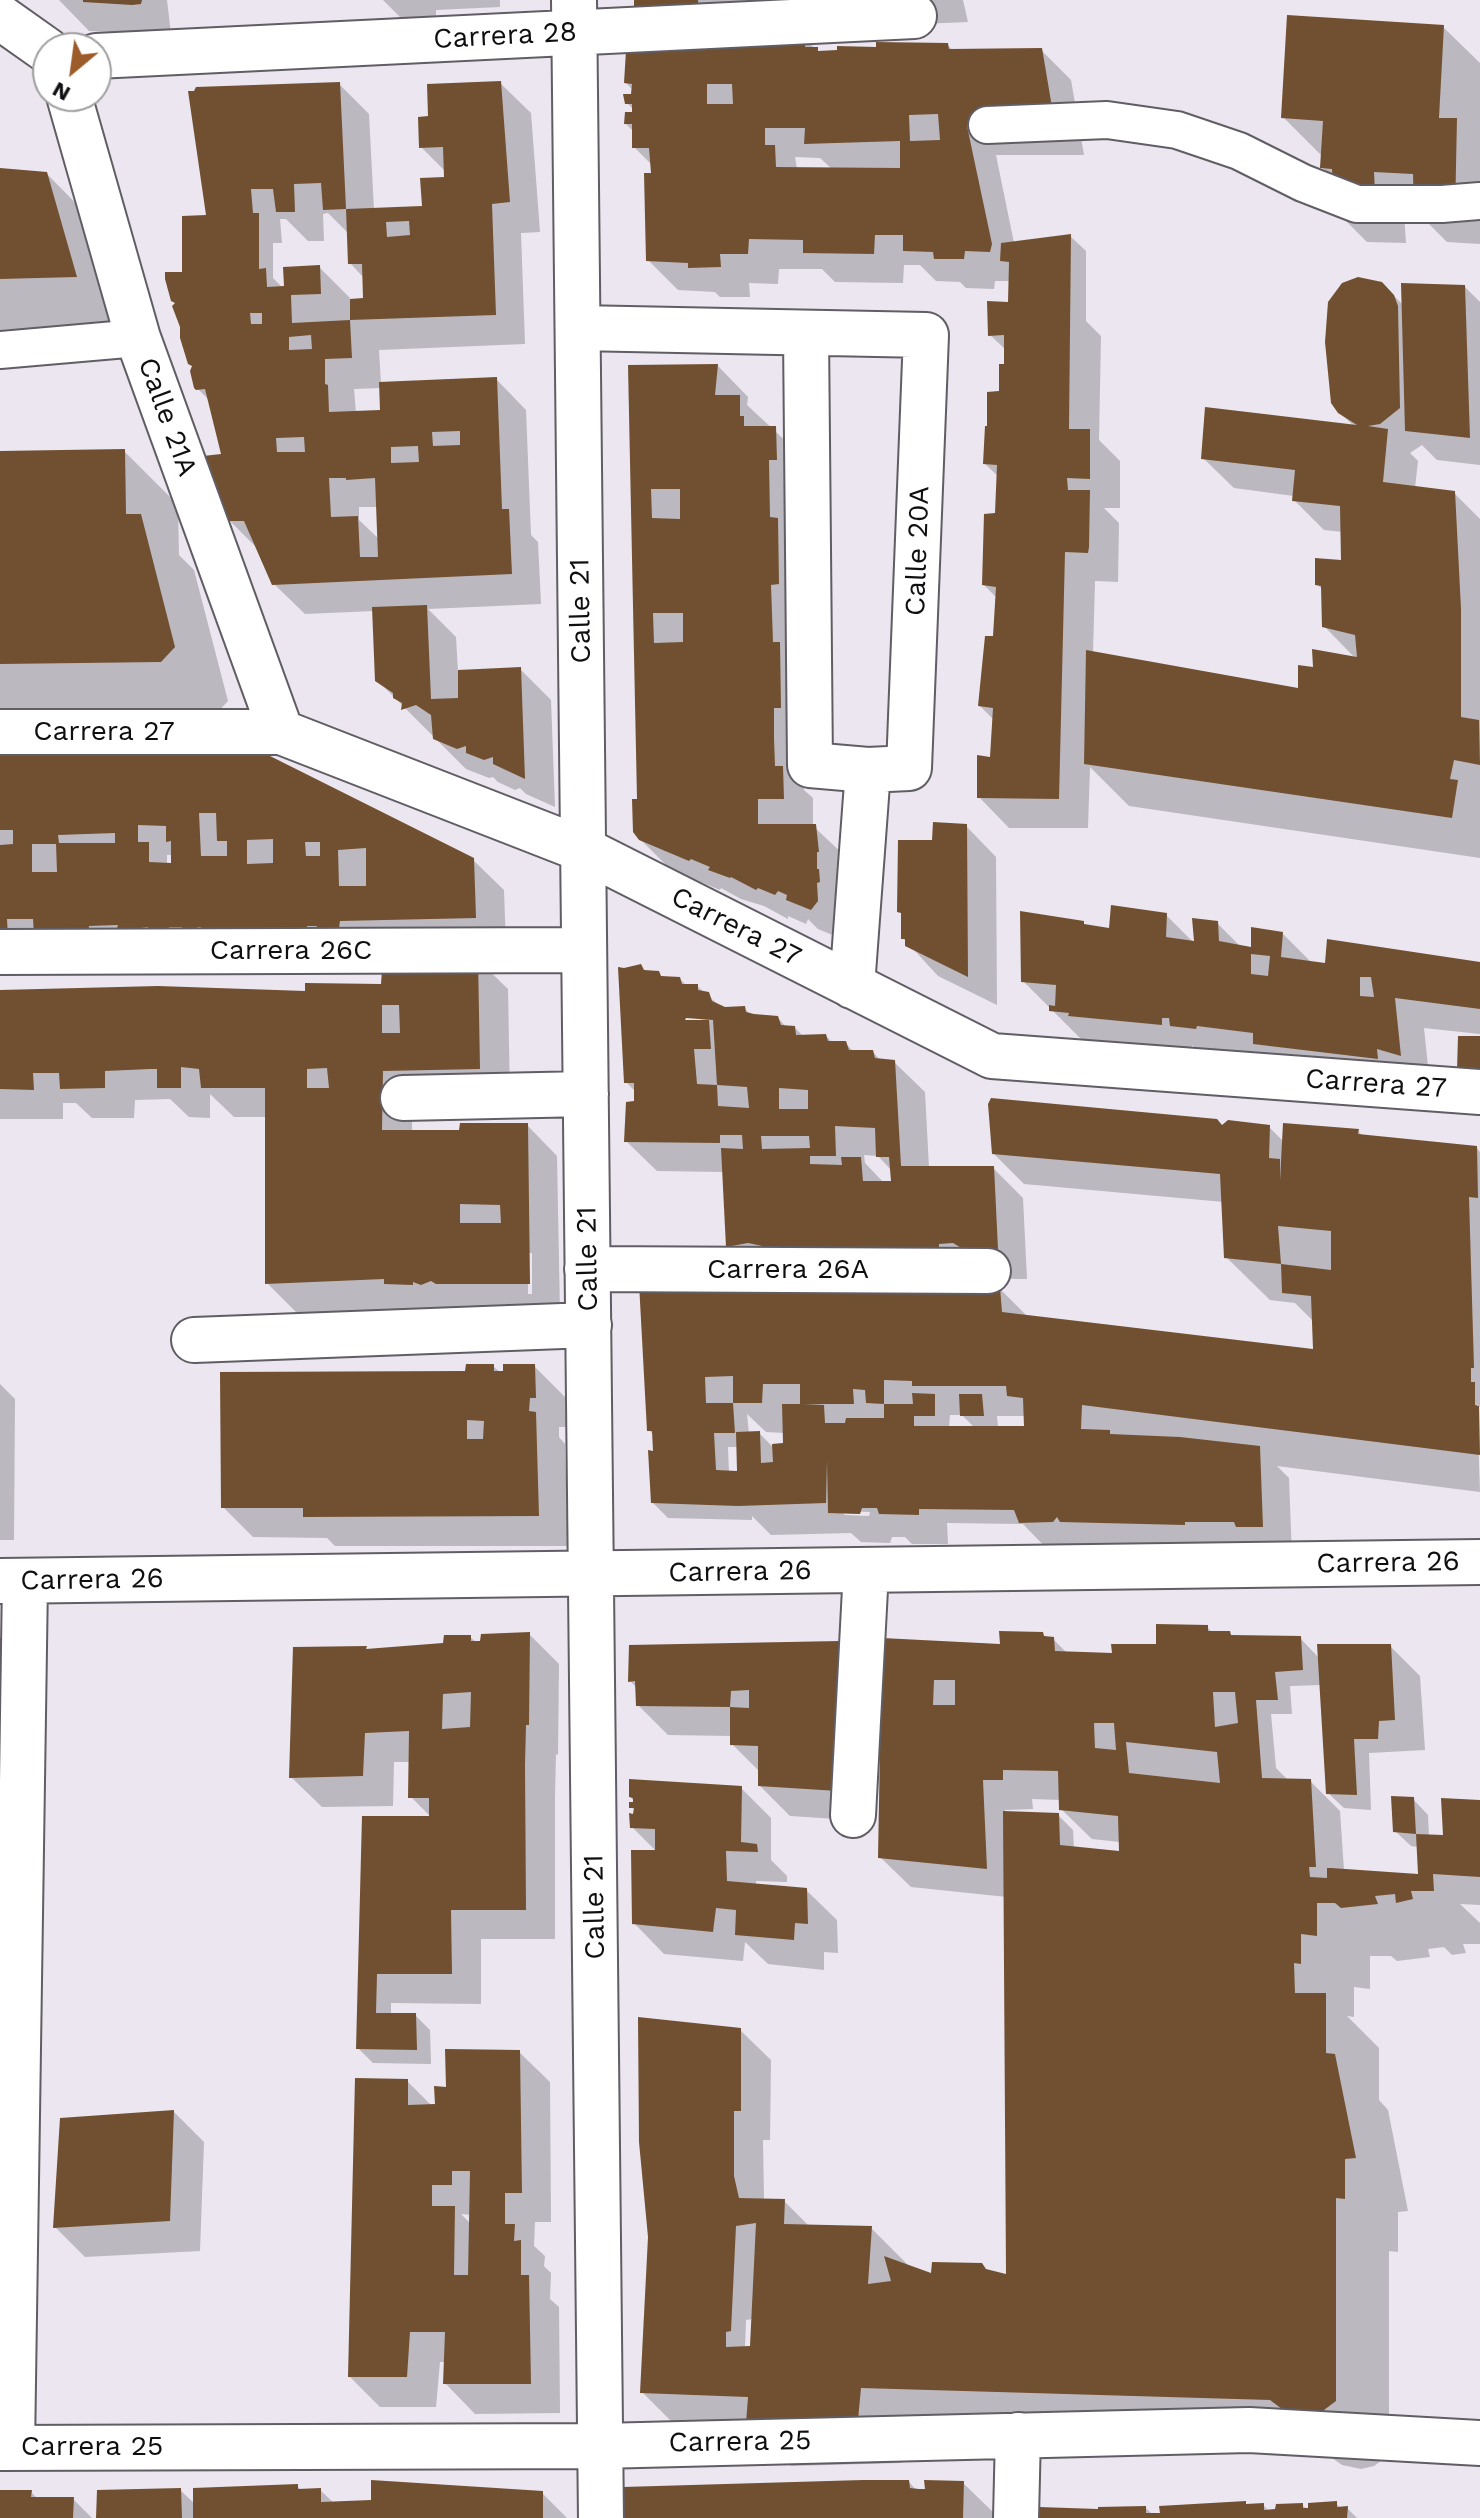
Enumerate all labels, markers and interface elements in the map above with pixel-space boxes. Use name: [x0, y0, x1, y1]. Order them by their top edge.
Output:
street label: Carrera 28: [432, 15, 578, 57]
north arrow: [32, 32, 112, 112]
text: N: [48, 77, 74, 107]
street label: Calle 21A: [130, 353, 204, 481]
street label: Calle 20A: [899, 485, 937, 617]
street label: Calle 21: [563, 558, 599, 664]
street label: Carrera 27: [33, 715, 175, 749]
street label: Carrera 27: [665, 880, 807, 974]
street label: Carrera 26C: [210, 934, 372, 968]
street label: Carrera 27: [1304, 1062, 1448, 1106]
street label: Calle 21: [570, 1206, 606, 1312]
street label: Carrera 26A: [707, 1253, 869, 1287]
street label: Carrera 26: [1316, 1545, 1460, 1581]
street label: Carrera 26: [668, 1554, 812, 1590]
street label: Carrera 26: [20, 1562, 164, 1598]
street label: Calle 21: [577, 1854, 613, 1960]
street label: Carrera 25: [668, 2424, 812, 2460]
street label: Carrera 25: [21, 2430, 163, 2464]

